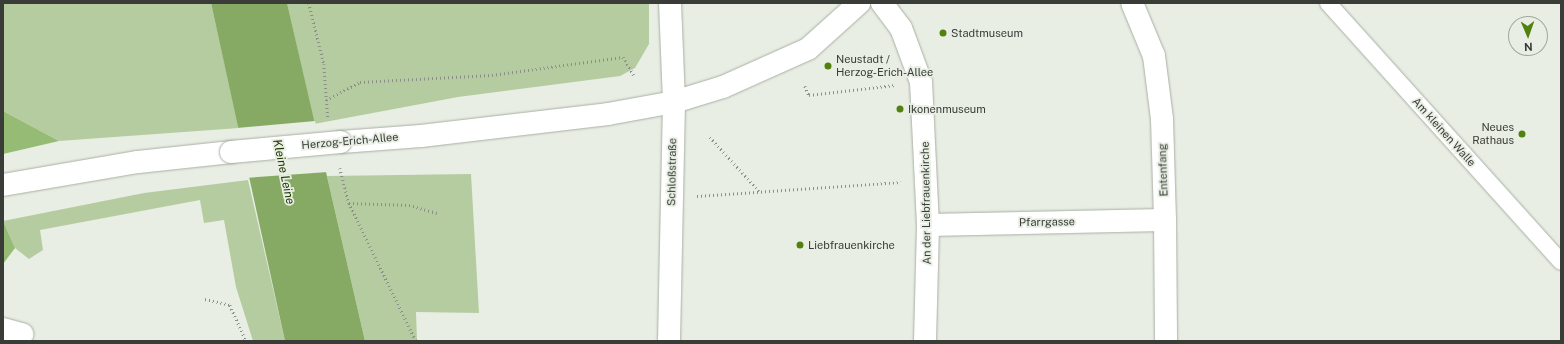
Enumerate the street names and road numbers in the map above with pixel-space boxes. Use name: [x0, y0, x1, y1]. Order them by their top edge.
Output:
street label: Am kleinen Walle: [1410, 95, 1478, 169]
street label: Herzog-Erich-Allee: [301, 130, 399, 152]
street label: Schloßstraße: [665, 138, 679, 206]
street label: An der Liebfrauenkirche: [918, 141, 934, 265]
street label: Entenfang: [1155, 143, 1171, 197]
street label: Pfarrgasse: [1019, 215, 1075, 229]

